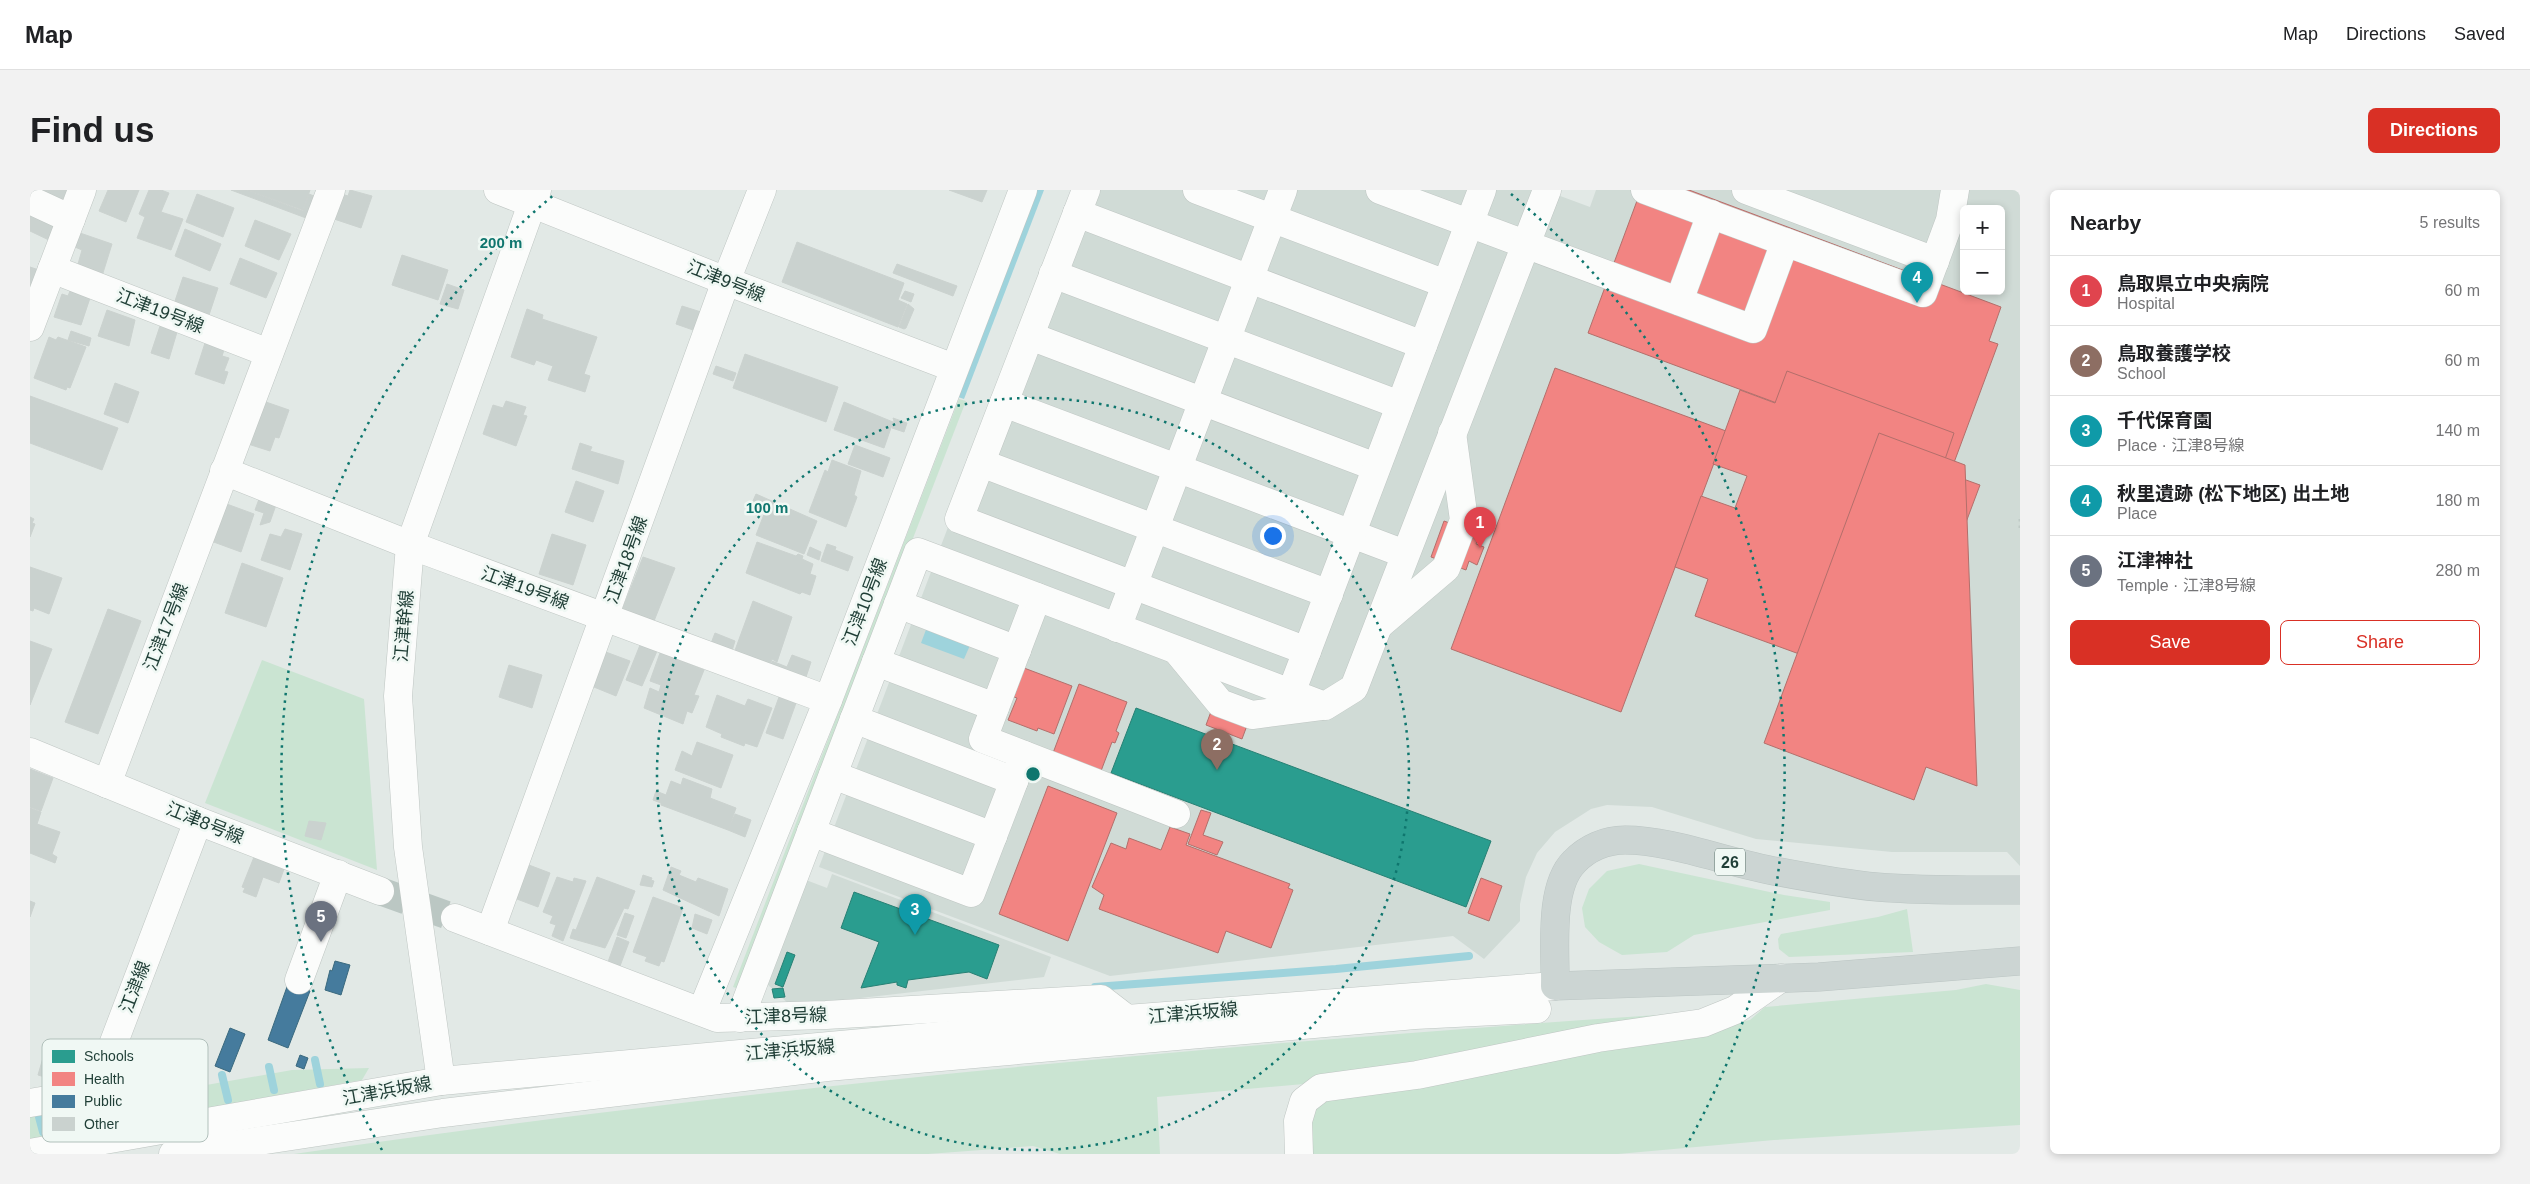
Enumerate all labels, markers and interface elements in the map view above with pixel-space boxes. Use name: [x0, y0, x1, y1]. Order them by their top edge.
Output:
text: Map: [25, 21, 73, 48]
text: Map: [2283, 24, 2318, 44]
text: Directions: [2346, 24, 2426, 44]
text: Saved: [2454, 24, 2505, 44]
button: Directions: [2368, 108, 2500, 153]
text: Find us: [30, 110, 154, 149]
map controls: [1960, 205, 2005, 295]
button: +: [1960, 205, 2005, 250]
text: Nearby: [2070, 211, 2141, 234]
text: 5 results: [2420, 214, 2480, 231]
text: 200 m: [480, 234, 522, 251]
button: −: [1960, 250, 2005, 295]
street label: 江津9号線: [684, 256, 768, 306]
pin: 4: [1901, 262, 1933, 303]
text: 鳥取県立中央病院: [2117, 273, 2269, 294]
text: 1: [2082, 282, 2090, 299]
text: 60 m: [2444, 282, 2480, 299]
street label: 江津19号線: [113, 285, 207, 337]
text: Hospital: [2117, 295, 2175, 312]
text: 鳥取養護学校: [2117, 343, 2231, 364]
text: 2: [2082, 352, 2090, 369]
text: 60 m: [2444, 352, 2480, 369]
text: School: [2117, 365, 2166, 382]
text: 千代保育園: [2117, 410, 2212, 431]
text: 3: [2082, 422, 2090, 439]
text: 140 m: [2436, 422, 2480, 439]
text: Place · 江津8号線: [2117, 437, 2244, 454]
text: 秋里遺跡 (松下地区) 出土地: [2117, 483, 2349, 504]
text: 4: [2082, 492, 2090, 509]
text: 180 m: [2436, 492, 2480, 509]
text: 100 m: [746, 499, 788, 516]
text: Place: [2117, 505, 2157, 522]
pin: 1: [1464, 507, 1496, 548]
street label: 江津18号線: [601, 513, 651, 607]
your location: [1260, 523, 1286, 549]
text: 江津神社: [2117, 550, 2193, 571]
street label: 江津10号線: [839, 555, 891, 649]
text: 5: [2082, 562, 2090, 579]
text: 280 m: [2436, 562, 2480, 579]
street label: 江津19号線: [478, 563, 572, 613]
text: Temple · 江津8号線: [2117, 577, 2256, 594]
street label: 江津17号線: [140, 580, 192, 674]
street label: 江津幹線: [391, 589, 417, 663]
button: Save: [2070, 620, 2270, 665]
button: Share: [2280, 620, 2480, 665]
pin: 2: [1201, 729, 1233, 770]
centre of rings: [1024, 765, 1042, 783]
street label: 江津8号線: [163, 798, 247, 848]
road number: 26: [1715, 849, 1745, 876]
pin: 3: [899, 894, 931, 935]
pin: 5: [305, 901, 337, 942]
street label: 江津線: [116, 958, 154, 1016]
street label: 江津浜坂線: [1147, 999, 1239, 1027]
street label: 江津8号線: [745, 1005, 827, 1027]
street label: 江津浜坂線: [744, 1036, 836, 1064]
legend: [42, 1039, 208, 1142]
text: Schools: [84, 1048, 134, 1064]
text: Health: [84, 1071, 124, 1087]
street label: 江津浜坂線: [341, 1073, 433, 1109]
text: Public: [84, 1093, 122, 1109]
text: Other: [84, 1116, 119, 1132]

